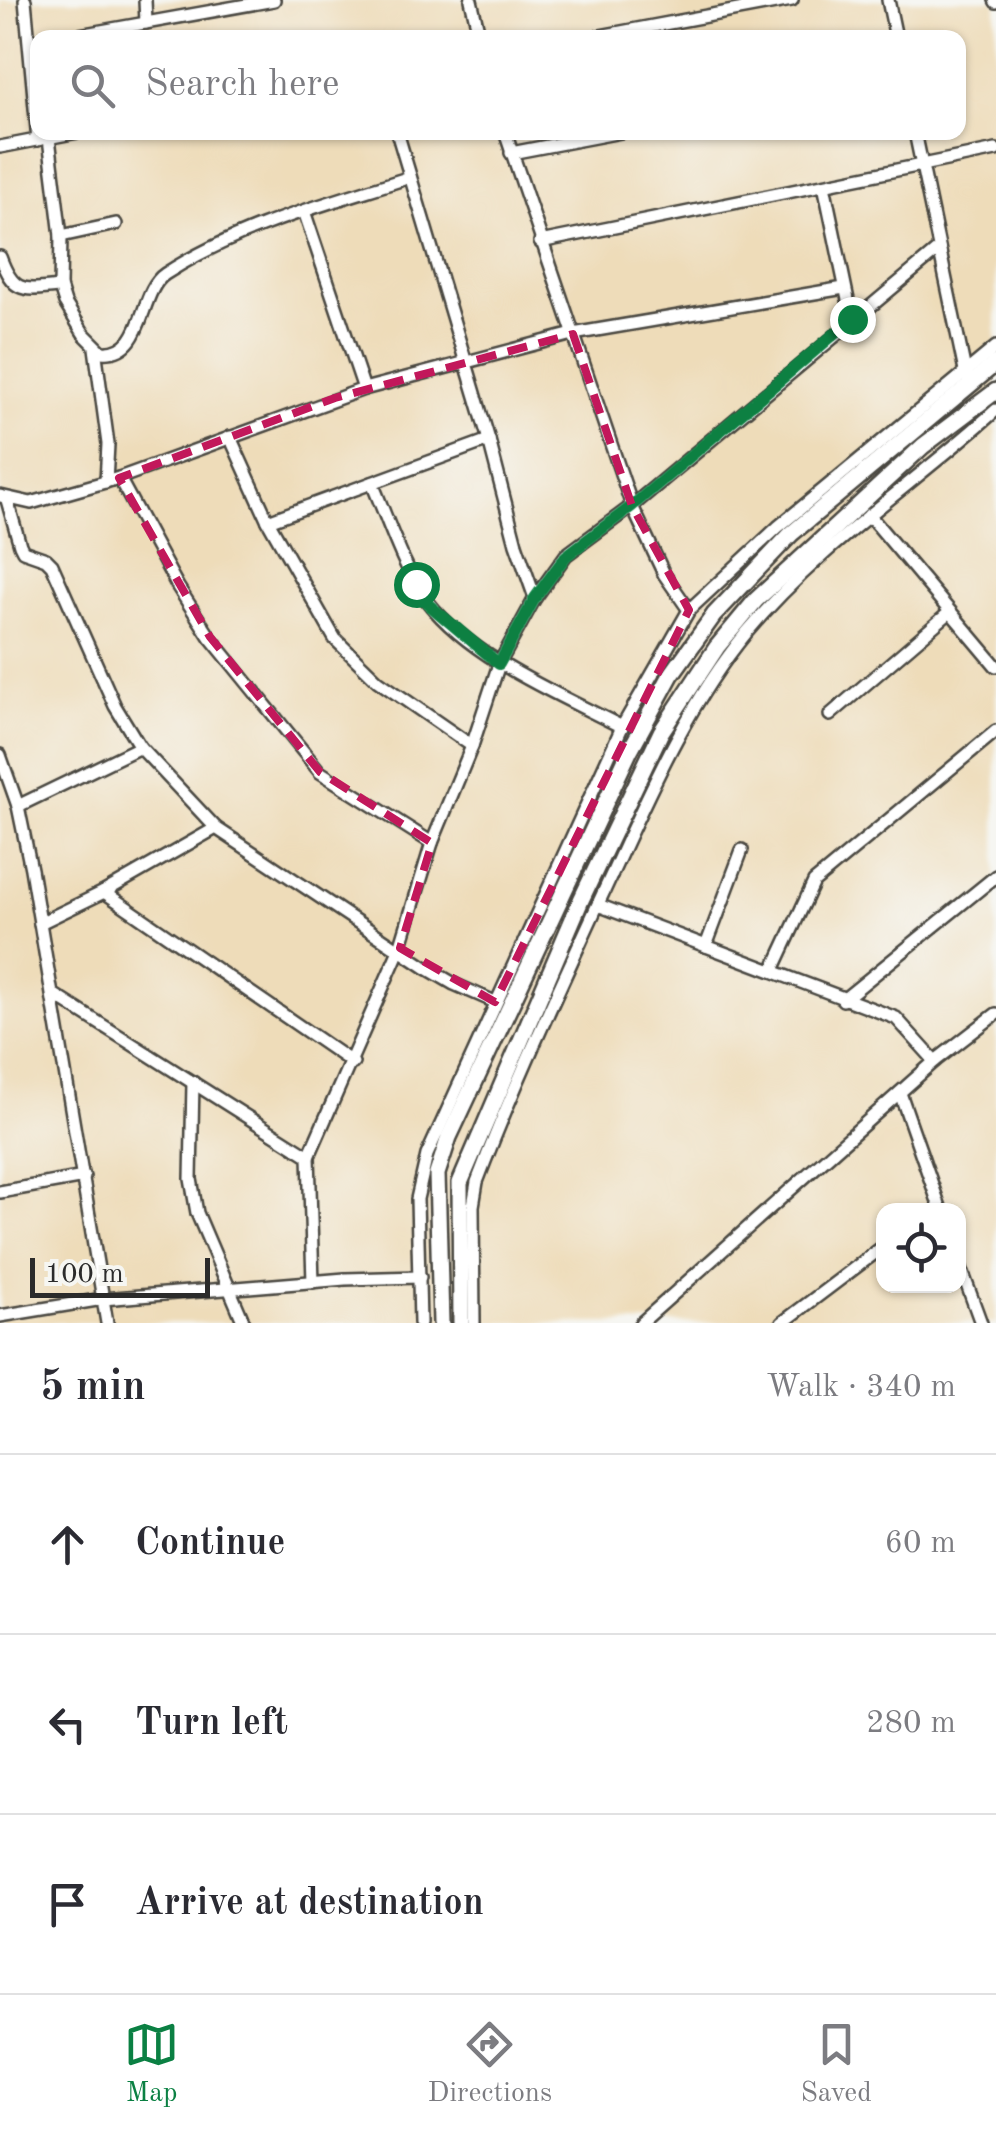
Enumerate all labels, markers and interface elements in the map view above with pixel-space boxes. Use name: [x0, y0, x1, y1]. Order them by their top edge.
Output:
search box: [30, 30, 966, 140]
icon: search: [65, 58, 120, 113]
text: Search here: [145, 66, 340, 104]
route end: [830, 297, 876, 343]
route start: [394, 562, 440, 608]
map controls: [876, 1203, 966, 1293]
button: locate: [876, 1203, 966, 1293]
scale bar: [30, 1253, 210, 1298]
text: 100 m: [45, 1261, 124, 1289]
text: 5 min: [40, 1367, 146, 1409]
text: Walk · 340 m: [766, 1372, 956, 1404]
icon: ahead: [40, 1517, 95, 1572]
text: Continue: [135, 1525, 285, 1563]
text: 60 m: [885, 1528, 956, 1560]
icon: left: [40, 1697, 95, 1752]
text: Turn left: [135, 1705, 288, 1743]
text: 280 m: [866, 1708, 956, 1740]
icon: arrive: [40, 1877, 95, 1932]
text: Arrive at destination: [135, 1885, 484, 1923]
tab: Map: [124, 2017, 179, 2112]
tab: Directions: [428, 2017, 552, 2112]
tab: Saved: [800, 2017, 872, 2112]

